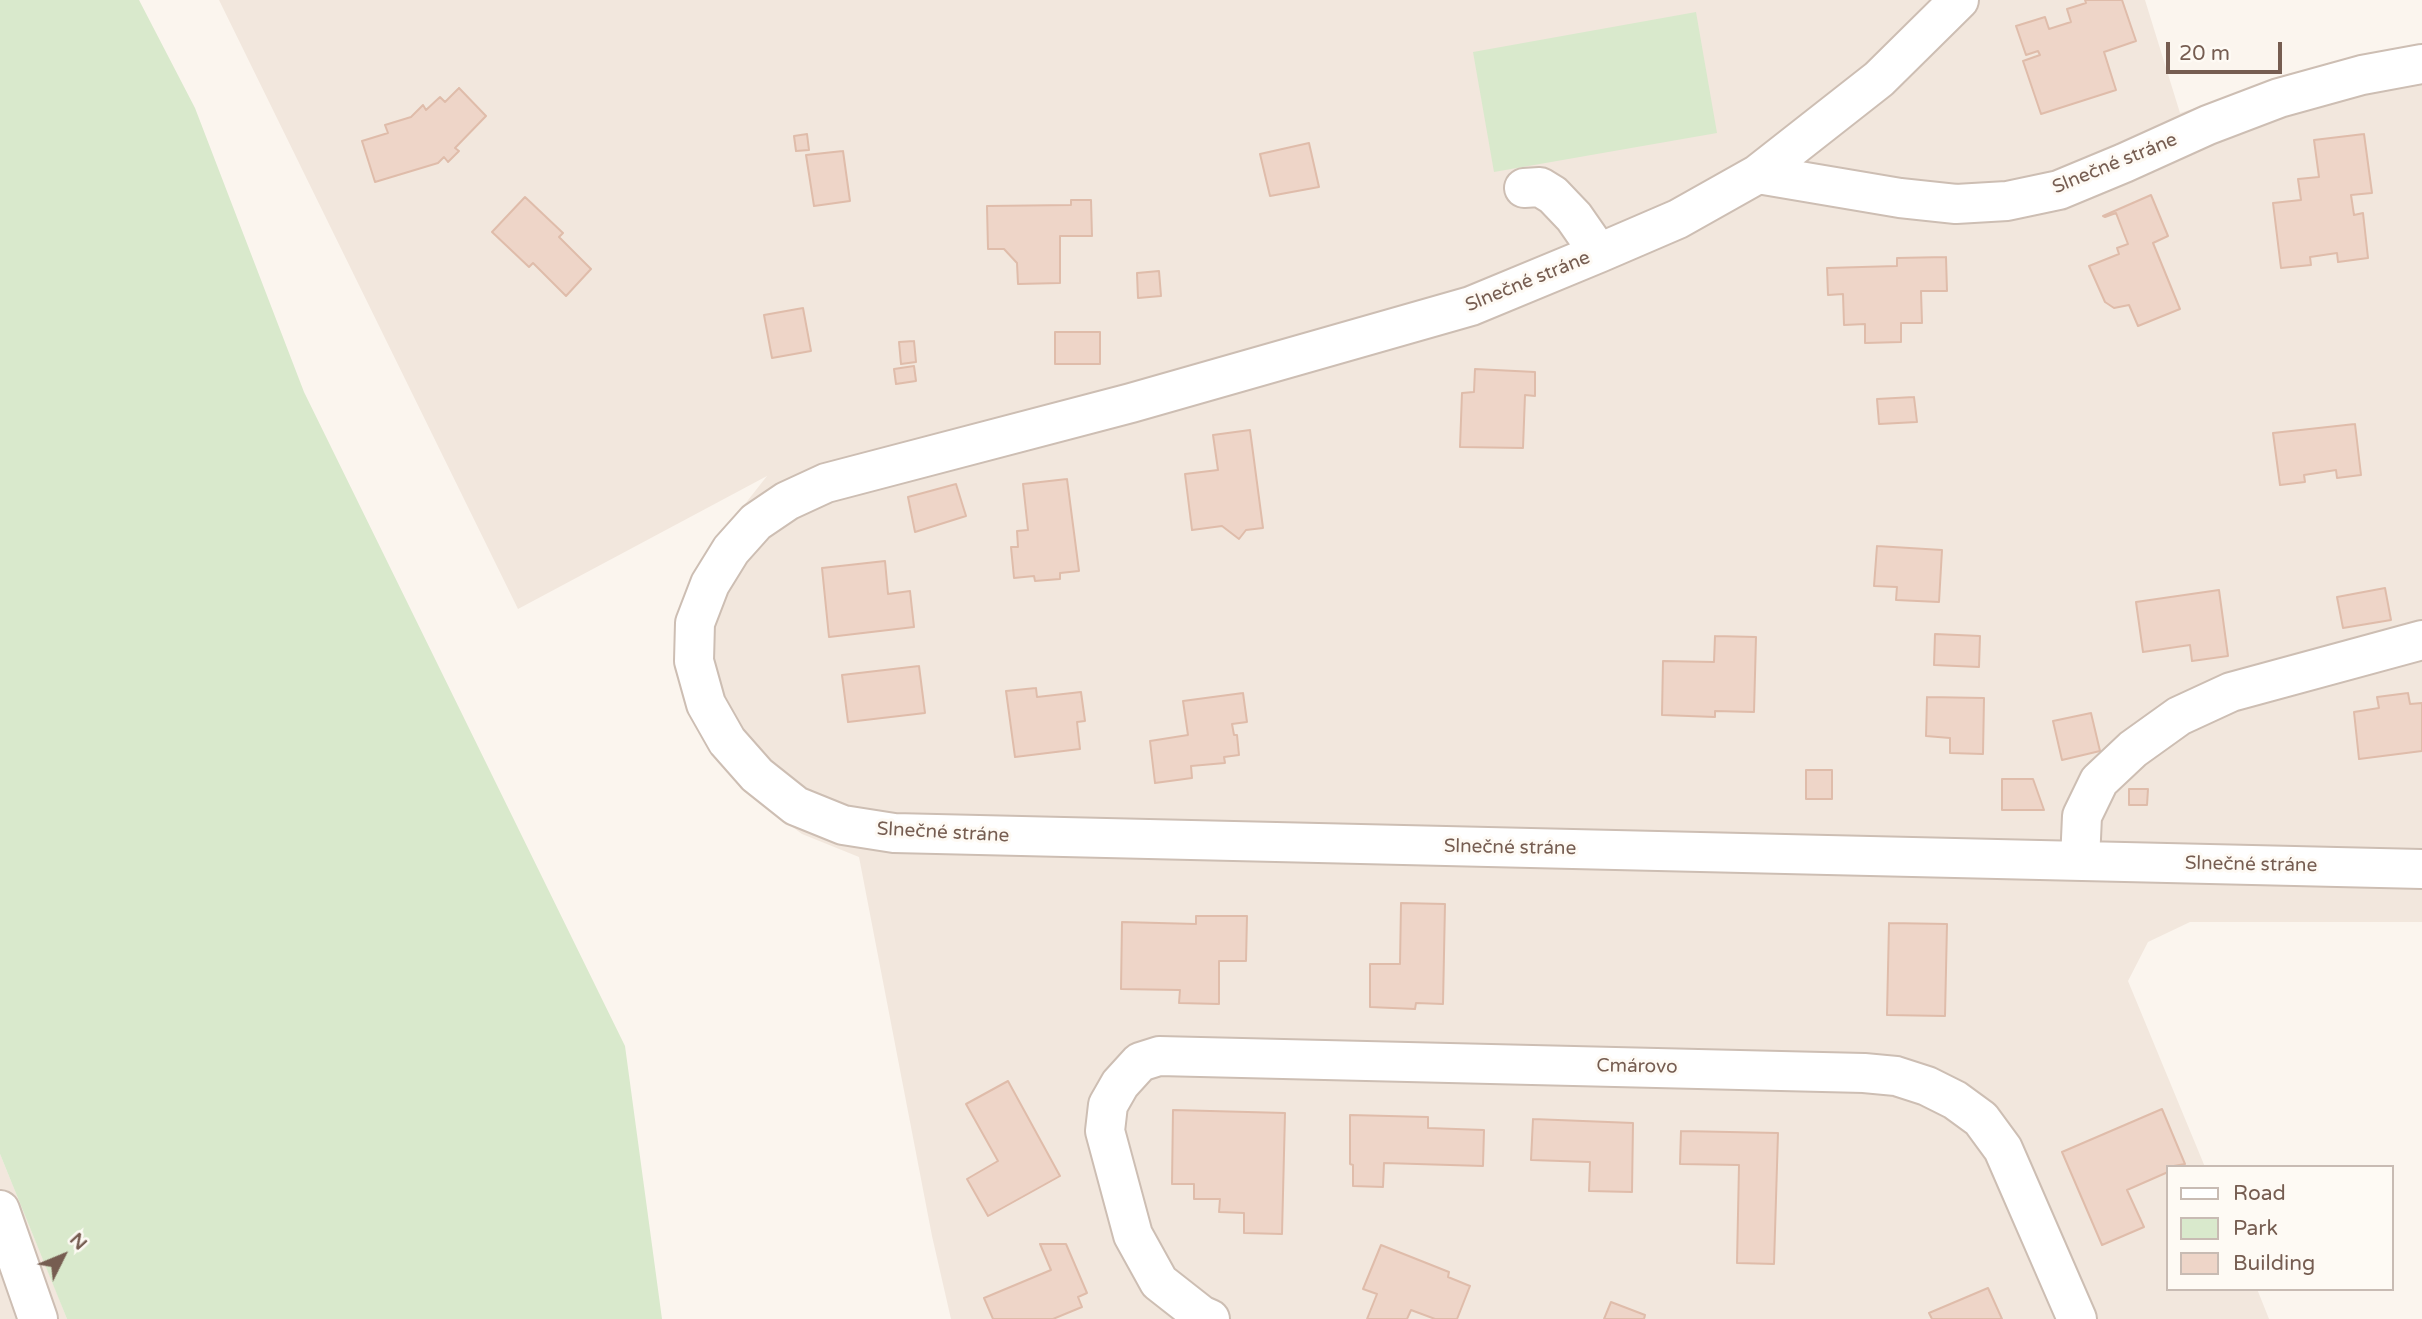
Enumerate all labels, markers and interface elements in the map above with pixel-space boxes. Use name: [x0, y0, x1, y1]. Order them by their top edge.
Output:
scale bar: [2170, 28, 2286, 72]
text: 20 m: [2179, 41, 2230, 66]
street label: Slnečné stráne: [2049, 129, 2181, 199]
street label: Slnečné stráne: [1462, 247, 1594, 317]
street label: Slnečné stráne: [876, 818, 1010, 848]
street label: Slnečné stráne: [1444, 835, 1576, 861]
street label: Slnečné stráne: [2185, 852, 2317, 878]
street label: Cmárovo: [1596, 1055, 1678, 1079]
legend: [2166, 1165, 2394, 1291]
text: Road: [2233, 1181, 2286, 1206]
text: Park: [2233, 1216, 2278, 1241]
north arrow: [28, 1221, 98, 1291]
text: N: [65, 1229, 92, 1255]
text: Building: [2233, 1251, 2315, 1276]

